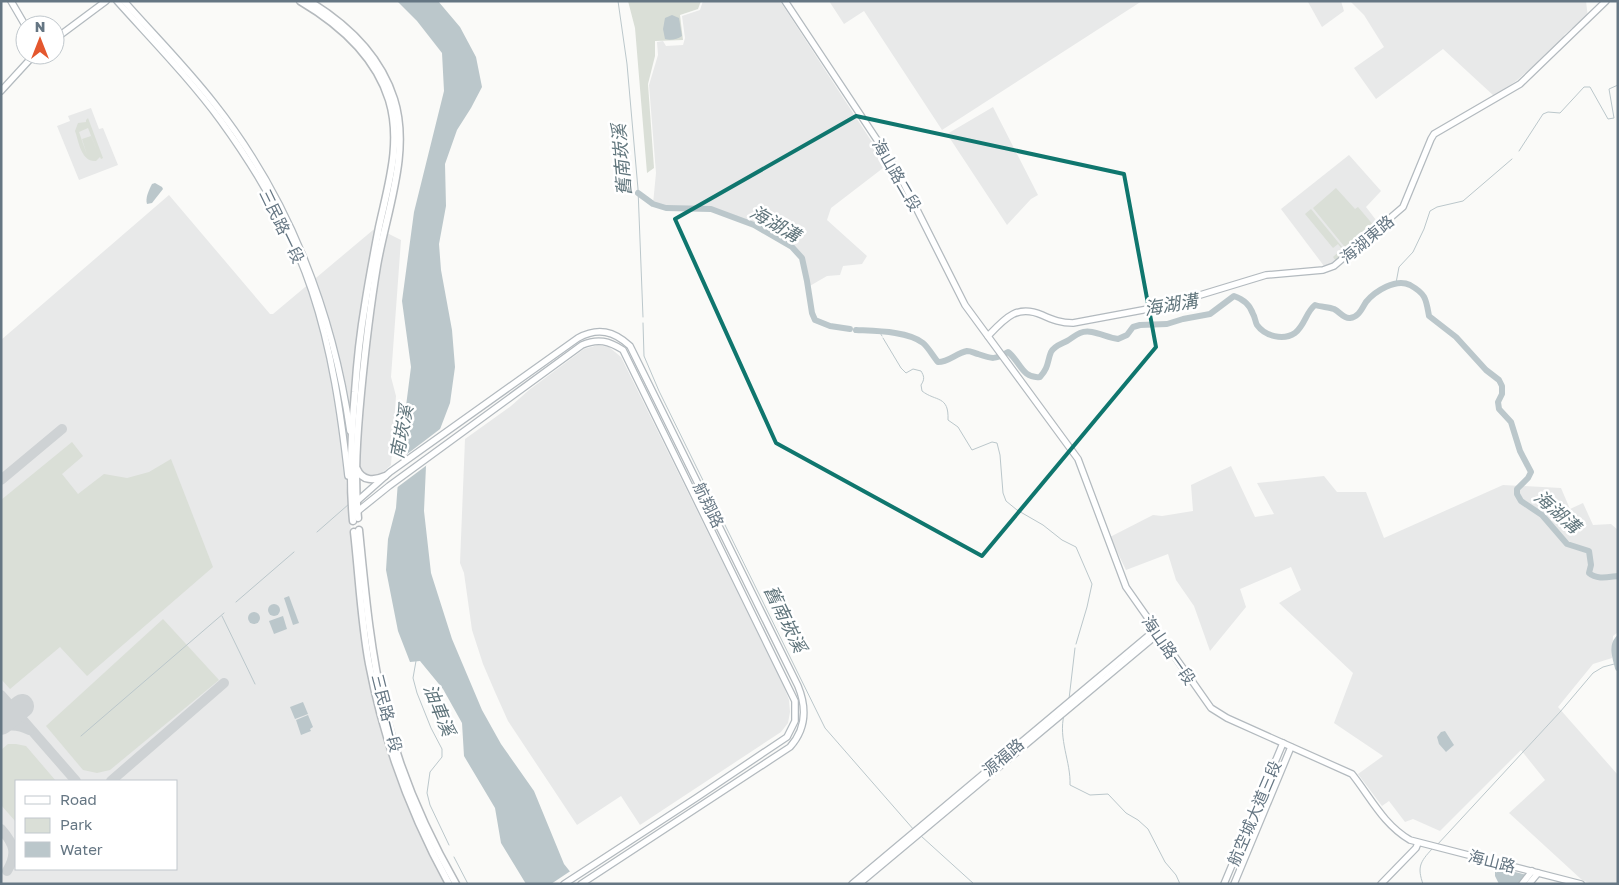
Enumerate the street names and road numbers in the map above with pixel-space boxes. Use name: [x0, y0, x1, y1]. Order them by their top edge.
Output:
street label: 海山路二段: [868, 135, 926, 215]
street label: 三民路一段: [255, 186, 309, 266]
street label: 海湖東路: [1336, 211, 1398, 267]
street label: 航翔路: [689, 479, 729, 531]
street label: 海山路一段: [1138, 611, 1200, 689]
street label: 三民路一段: [368, 672, 406, 754]
street label: 源福路: [978, 734, 1028, 780]
street label: 航空城大道三段: [1223, 758, 1285, 868]
street label: 海山路: [1466, 845, 1518, 877]

